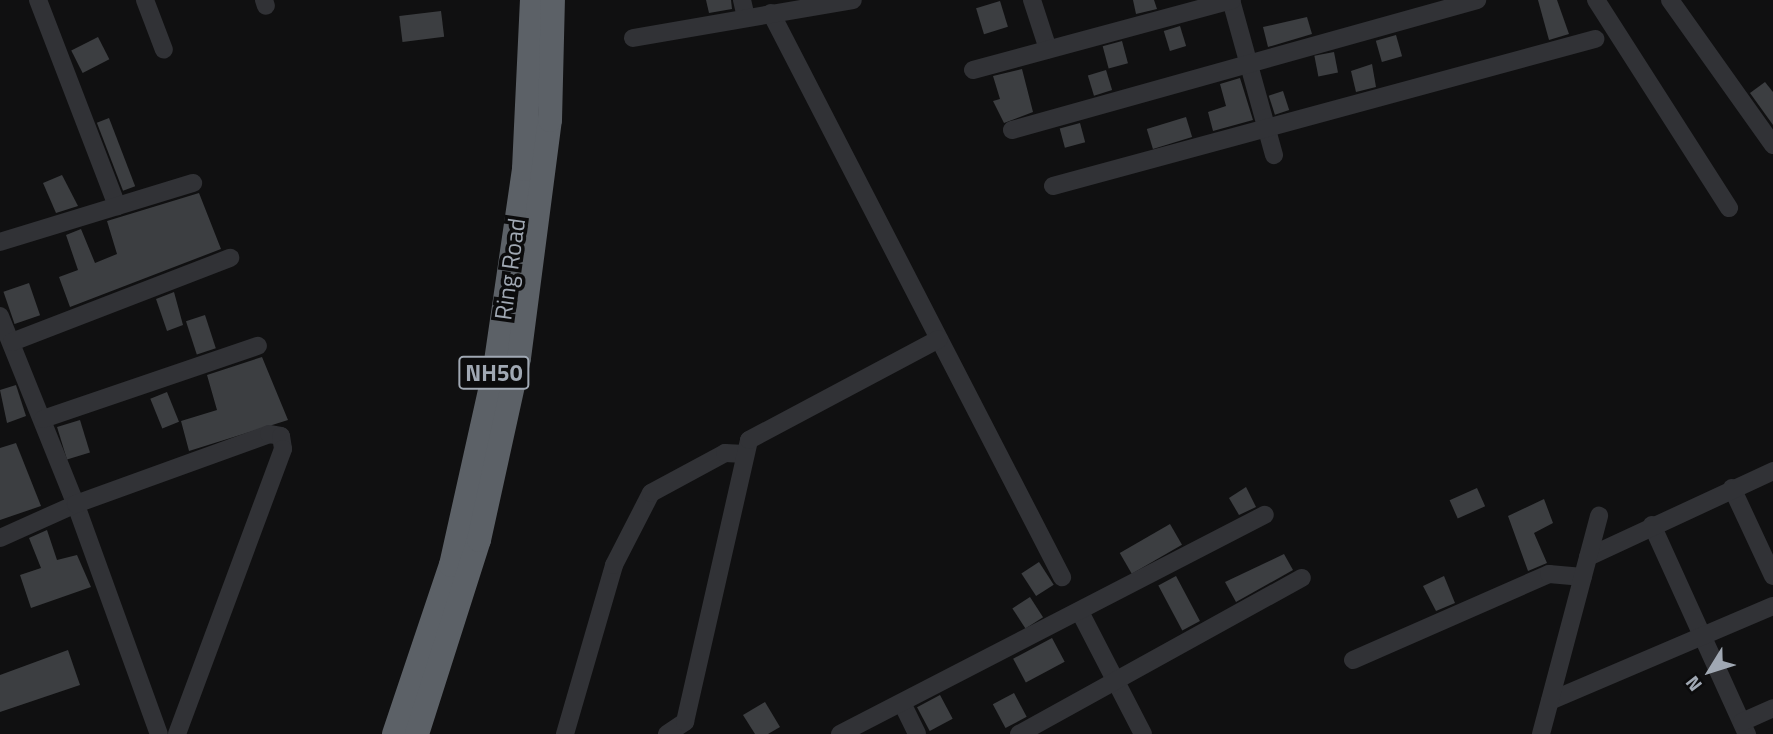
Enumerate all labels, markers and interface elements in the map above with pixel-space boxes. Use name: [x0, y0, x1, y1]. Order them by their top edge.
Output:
street label: Ring Road: [489, 216, 531, 322]
road number: NH50: [457, 354, 531, 392]
north arrow: [1675, 636, 1745, 706]
text: N: [1678, 670, 1709, 698]

